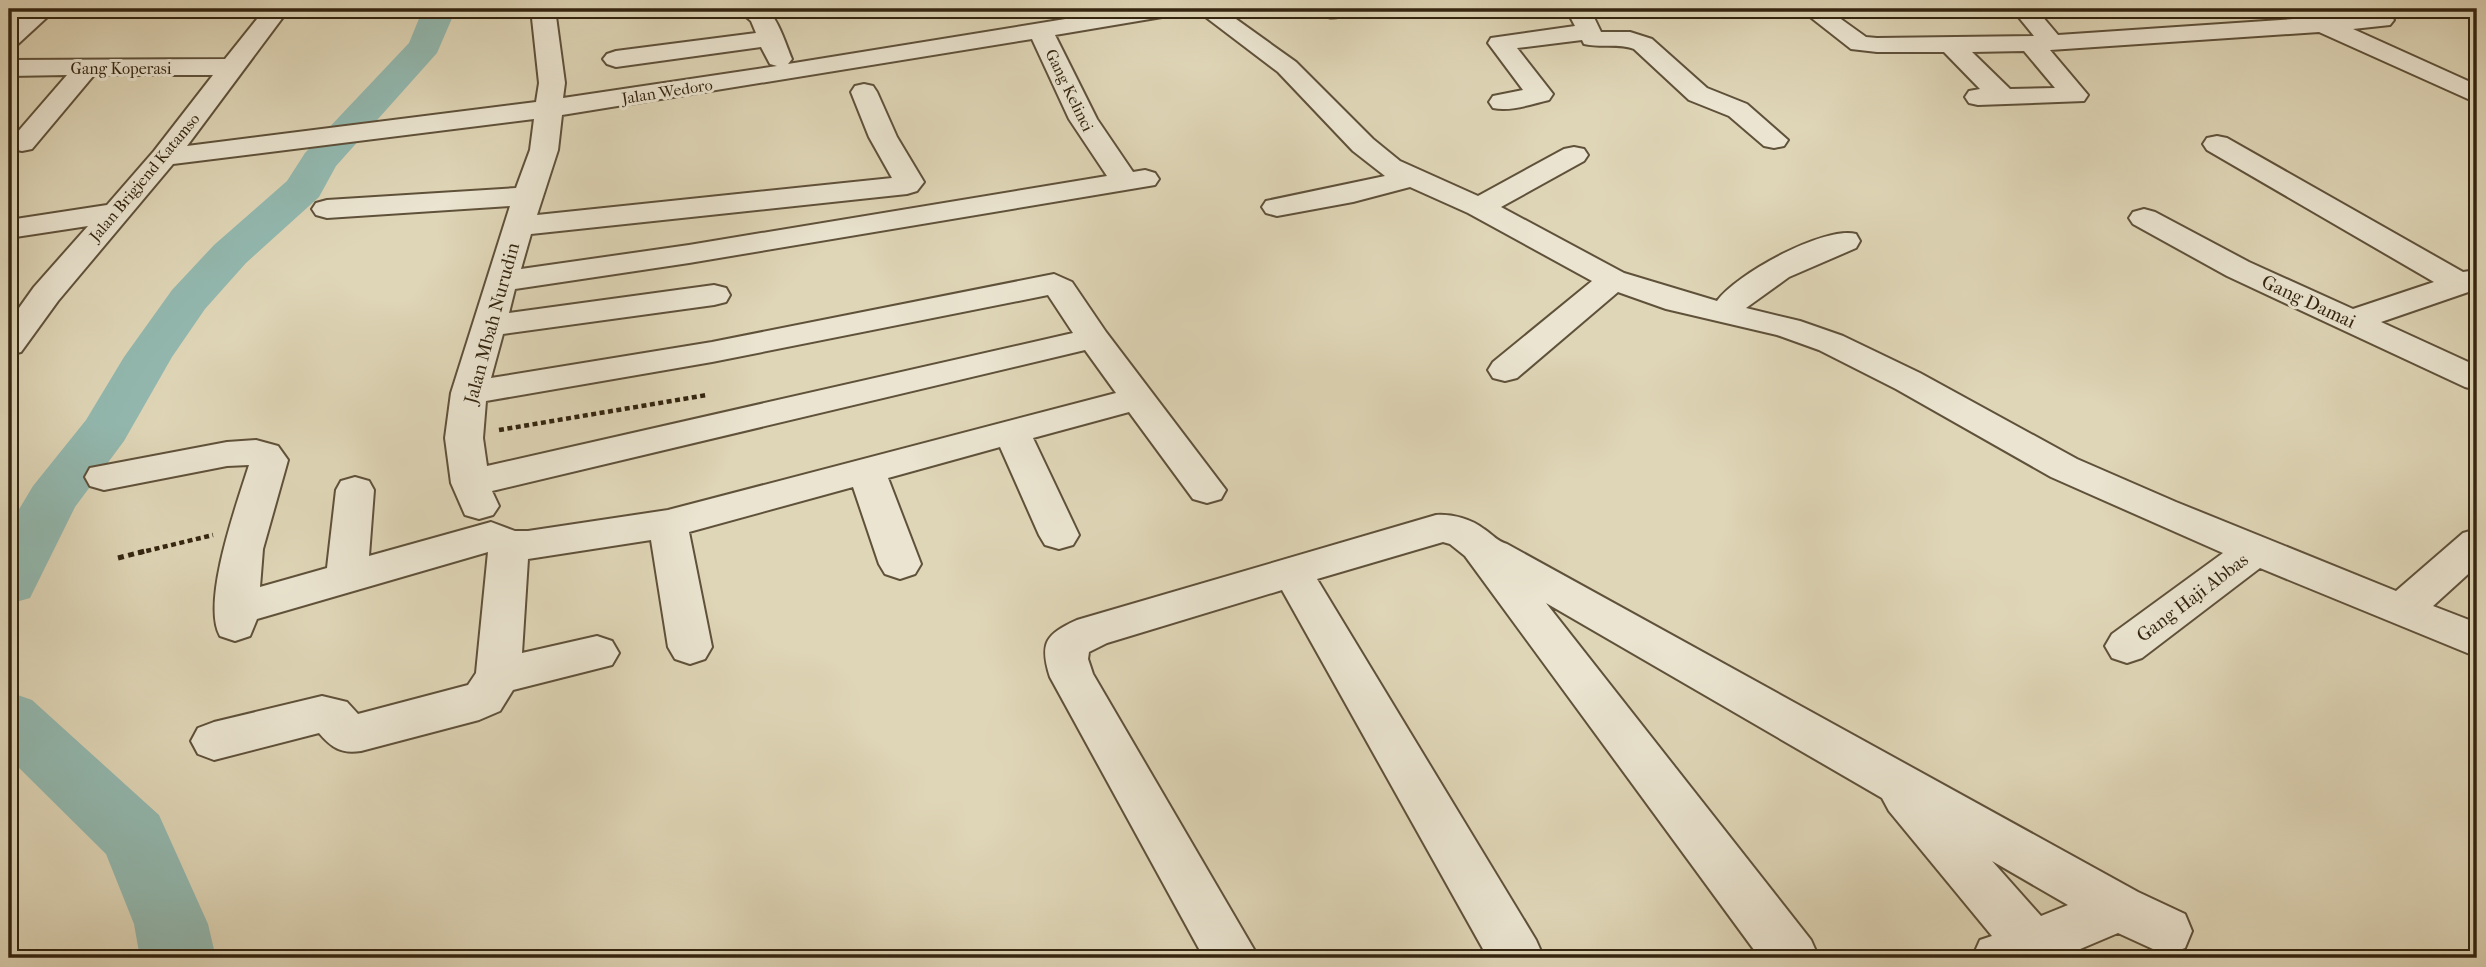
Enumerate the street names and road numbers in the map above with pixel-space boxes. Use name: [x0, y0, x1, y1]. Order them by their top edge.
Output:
street label: Gang Kelinci: [1041, 46, 1098, 135]
street label: Gang Koperasi: [71, 59, 172, 78]
street label: Jalan Wedoro: [618, 75, 714, 108]
street label: Jalan Brigjend Katamso: [84, 109, 204, 247]
street label: Jalan Mbah Nurudin: [459, 240, 524, 408]
street label: Gang Damai: [2258, 271, 2359, 333]
street label: Gang Haji Abbas: [2133, 549, 2253, 647]

